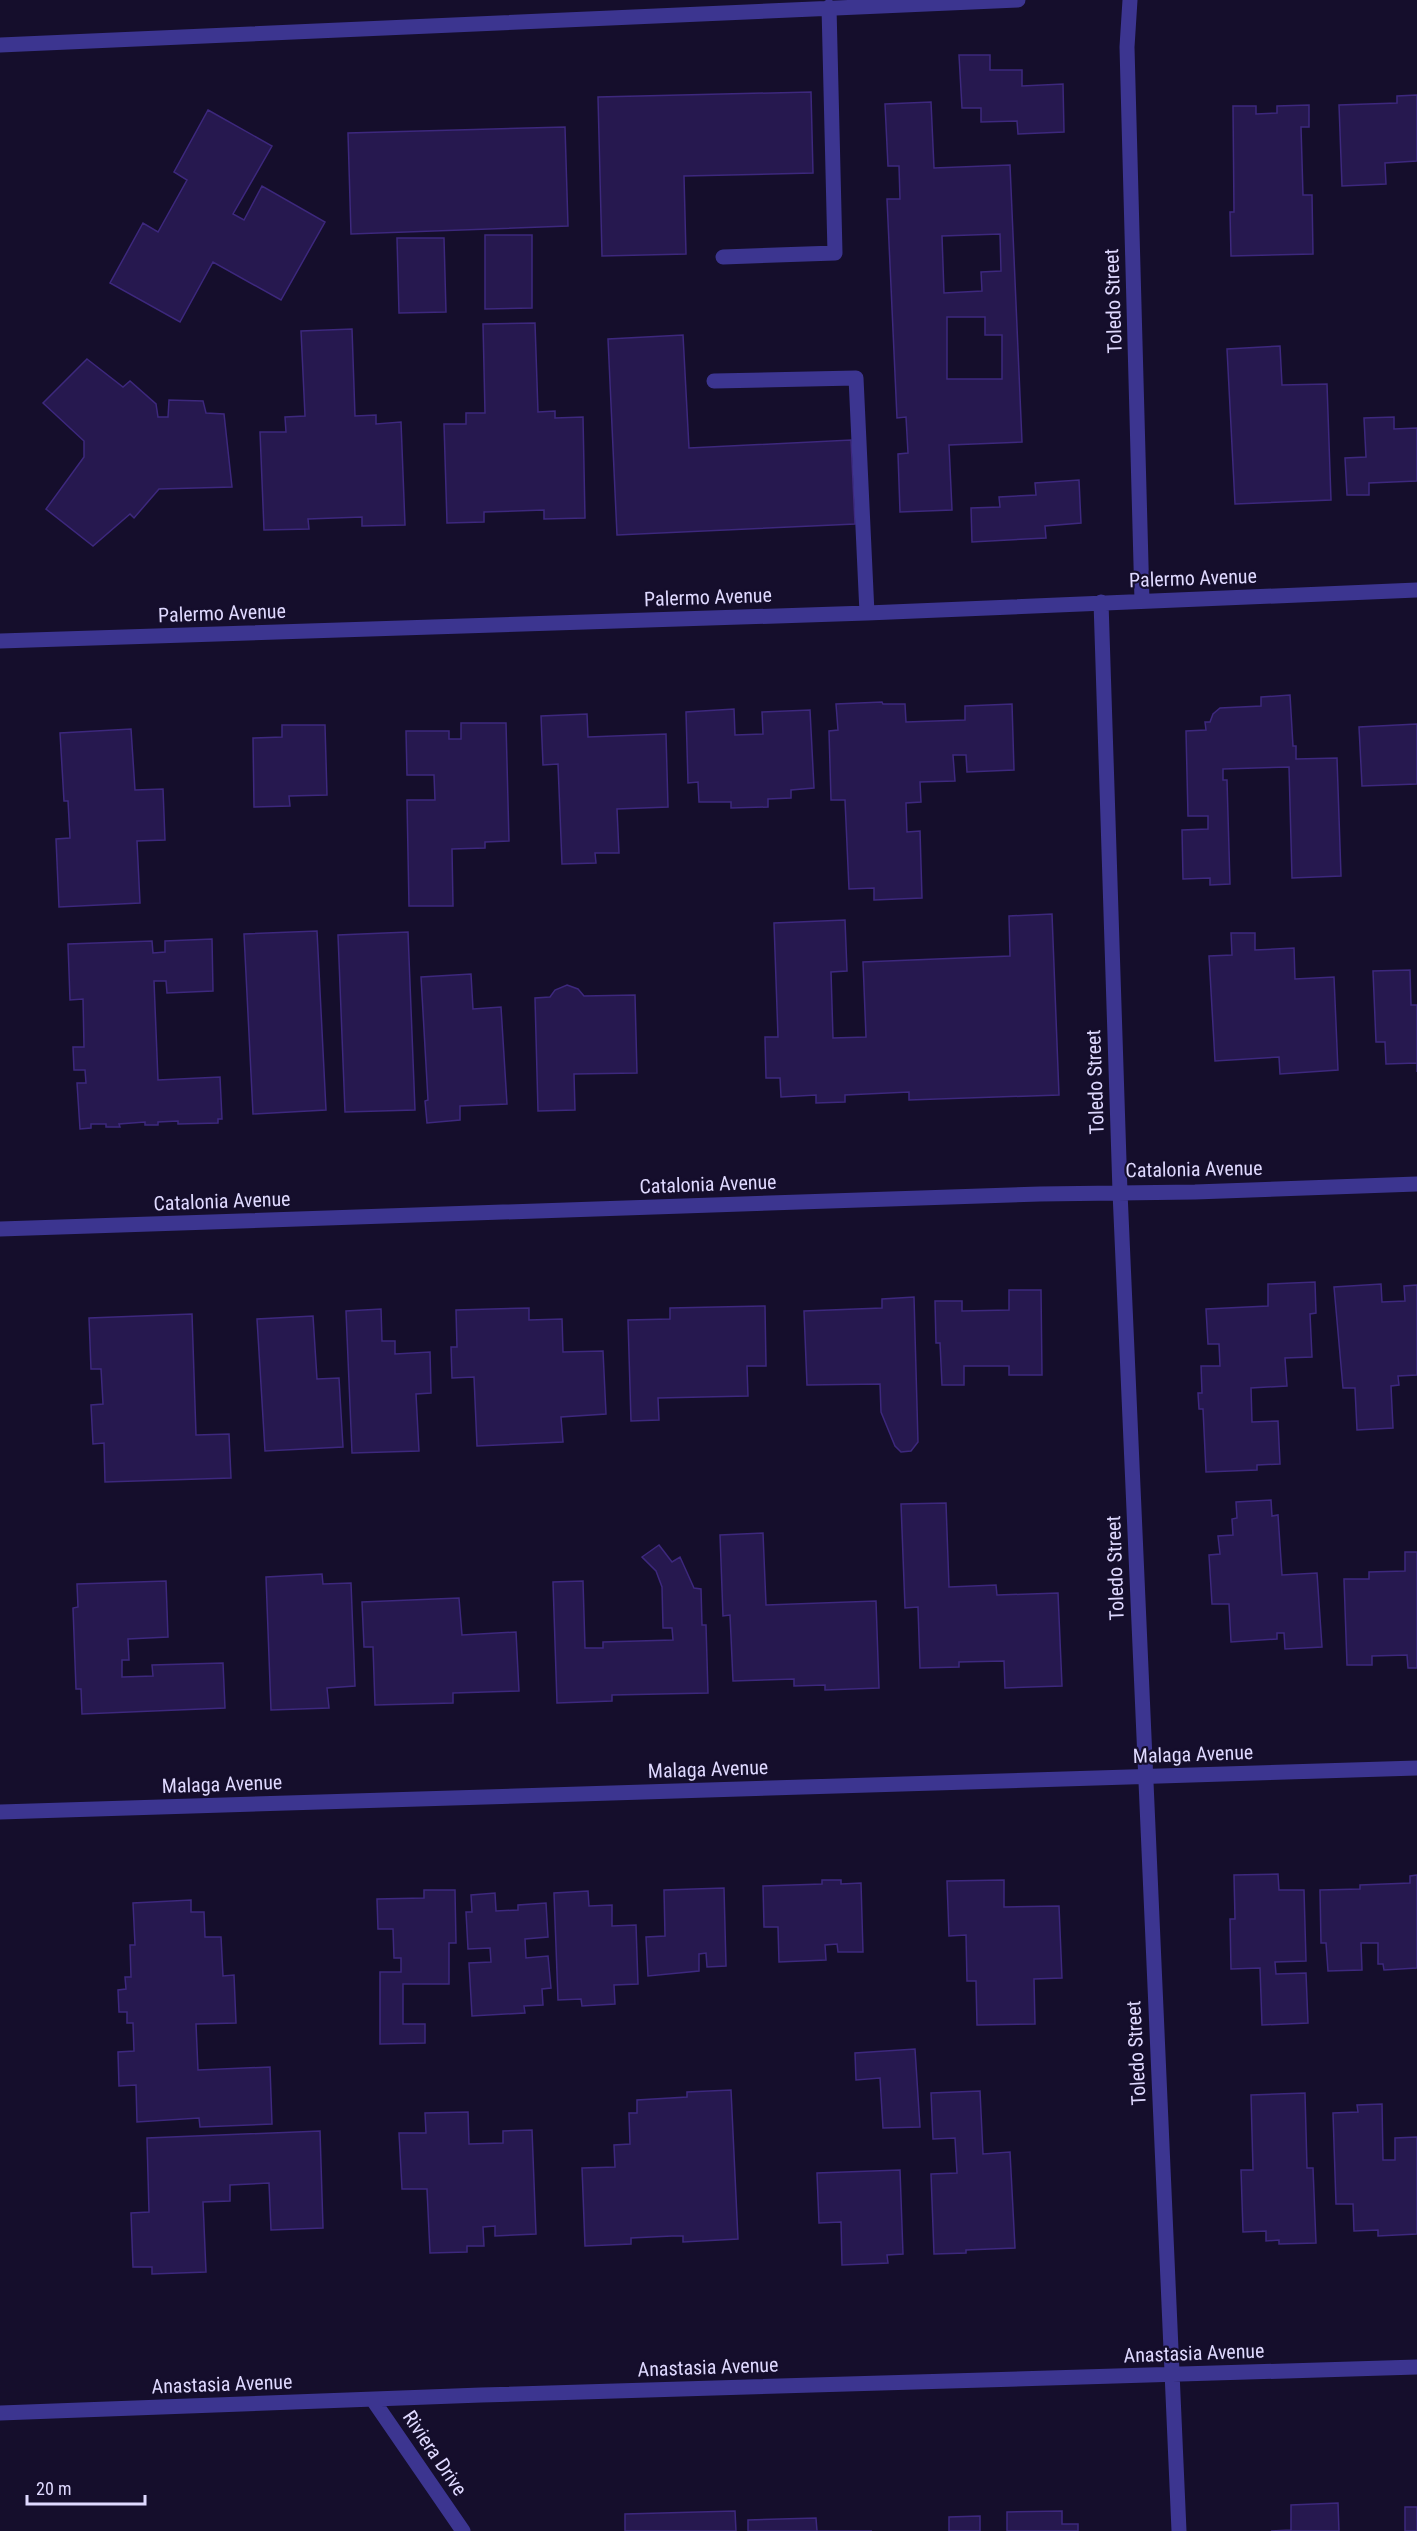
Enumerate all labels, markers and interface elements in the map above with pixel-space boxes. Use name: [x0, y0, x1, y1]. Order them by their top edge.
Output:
street label: Toledo Street: [1099, 248, 1127, 354]
street label: Palermo Avenue: [1129, 564, 1257, 592]
street label: Palermo Avenue: [644, 583, 772, 611]
street label: Palermo Avenue: [158, 599, 286, 627]
street label: Toledo Street: [1081, 1029, 1109, 1135]
street label: Catalonia Avenue: [1125, 1156, 1263, 1182]
street label: Catalonia Avenue: [639, 1170, 777, 1198]
street label: Catalonia Avenue: [153, 1187, 291, 1215]
street label: Toledo Street: [1101, 1515, 1129, 1621]
street label: Malaga Avenue: [1132, 1740, 1254, 1768]
street label: Malaga Avenue: [647, 1755, 769, 1783]
street label: Malaga Avenue: [161, 1770, 283, 1798]
street label: Toledo Street: [1121, 2000, 1151, 2106]
street label: Anastasia Avenue: [1123, 2339, 1265, 2367]
street label: Anastasia Avenue: [637, 2353, 779, 2381]
street label: Anastasia Avenue: [151, 2370, 293, 2398]
street label: Riviera Drive: [398, 2406, 472, 2500]
scale bar: [27, 2468, 146, 2506]
text: 20 m: [36, 2478, 71, 2499]

